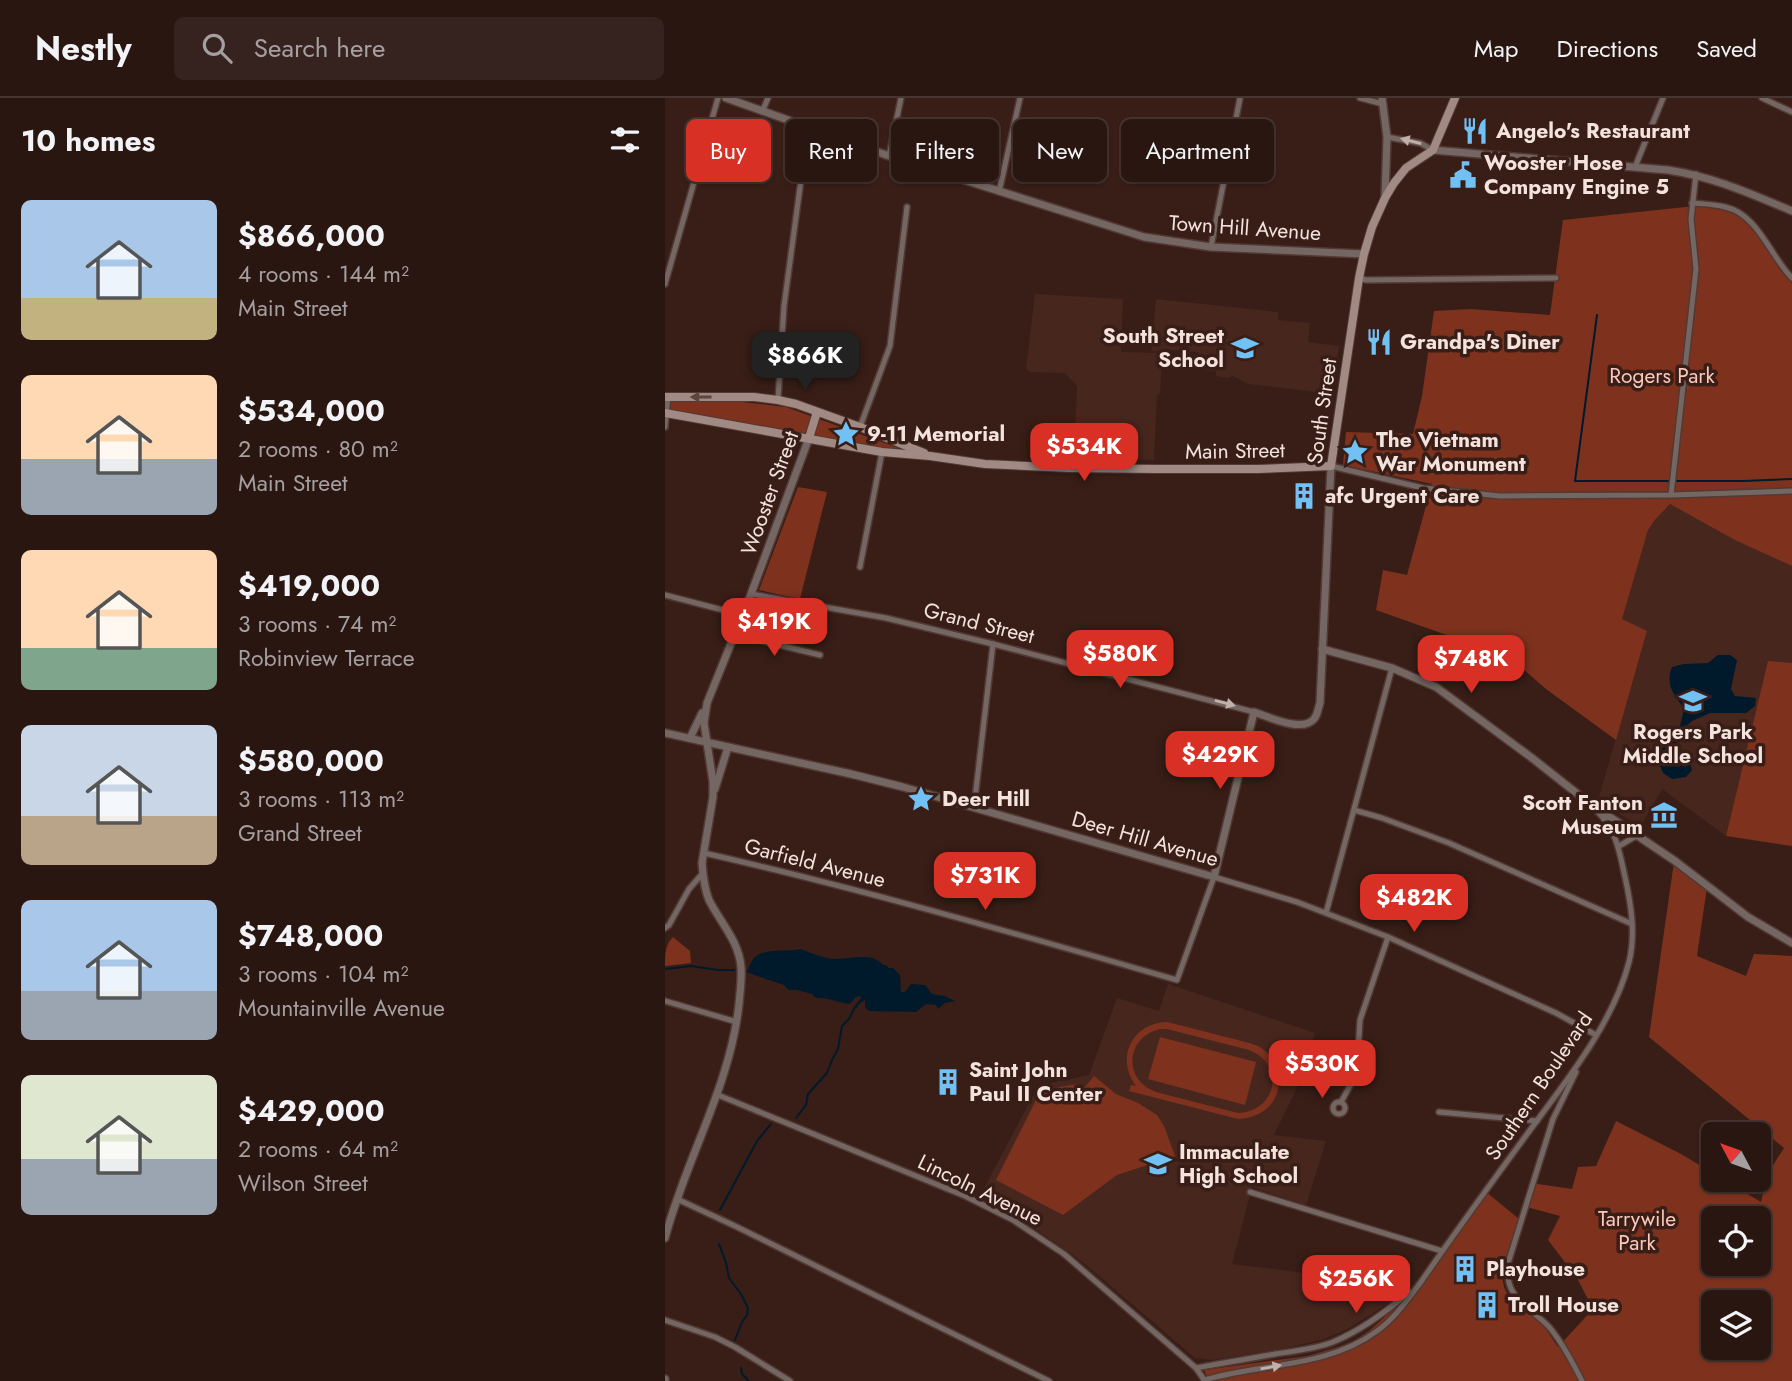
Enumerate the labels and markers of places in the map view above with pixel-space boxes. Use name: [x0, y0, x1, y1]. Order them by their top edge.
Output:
restaurant icon: Angelo's Restaurant: [1460, 116, 1490, 146]
place label: Angelo's Restaurant: [1495, 116, 1690, 146]
place label: Wooster Hose Company Engine 5: [1484, 148, 1669, 202]
public building icon: Wooster Hose Company Engine 5: [1448, 160, 1478, 190]
place label: South Street School: [1103, 321, 1224, 375]
restaurant icon: Grandpa's Diner: [1364, 327, 1394, 357]
place label: Grandpa's Diner: [1400, 327, 1560, 357]
pin: $866K: [756, 332, 854, 392]
school or university icon: South Street School: [1230, 333, 1260, 363]
place icon: 9-11 Memorial: [831, 419, 861, 449]
place label: 9-11 Memorial: [867, 419, 1005, 449]
pin: $534K: [1035, 424, 1133, 483]
place label: The Vietnam War Monument: [1376, 425, 1526, 479]
place icon: The Vietnam War Monument: [1340, 437, 1370, 467]
building icon: afc Urgent Care: [1289, 481, 1319, 511]
place label: afc Urgent Care: [1325, 481, 1480, 511]
pin: $419K: [725, 598, 823, 658]
pin: $580K: [1071, 630, 1169, 690]
pin: $748K: [1422, 636, 1520, 695]
school or university icon: Rogers Park Middle School: [1678, 686, 1708, 716]
place label: Rogers Park Middle School: [1623, 717, 1763, 771]
pin: $429K: [1171, 732, 1269, 791]
place icon: Deer Hill: [906, 784, 936, 814]
place label: Deer Hill: [942, 784, 1030, 814]
place label: Scott Fanton Museum: [1522, 788, 1643, 842]
museum icon: Scott Fanton Museum: [1649, 800, 1679, 830]
pin: $731K: [936, 852, 1034, 912]
pin: $482K: [1365, 874, 1463, 934]
pin: $530K: [1273, 1040, 1371, 1100]
place label: Saint John Paul II Center: [969, 1055, 1103, 1109]
building icon: Saint John Paul II Center: [933, 1067, 963, 1097]
place label: Immaculate High School: [1179, 1137, 1298, 1191]
school or university icon: Immaculate High School: [1143, 1149, 1173, 1179]
building icon: Playhouse: [1450, 1254, 1480, 1284]
place label: Playhouse: [1486, 1254, 1585, 1284]
pin: $256K: [1307, 1256, 1405, 1315]
building icon: Troll House: [1472, 1290, 1502, 1320]
place label: Troll House: [1508, 1290, 1619, 1320]

